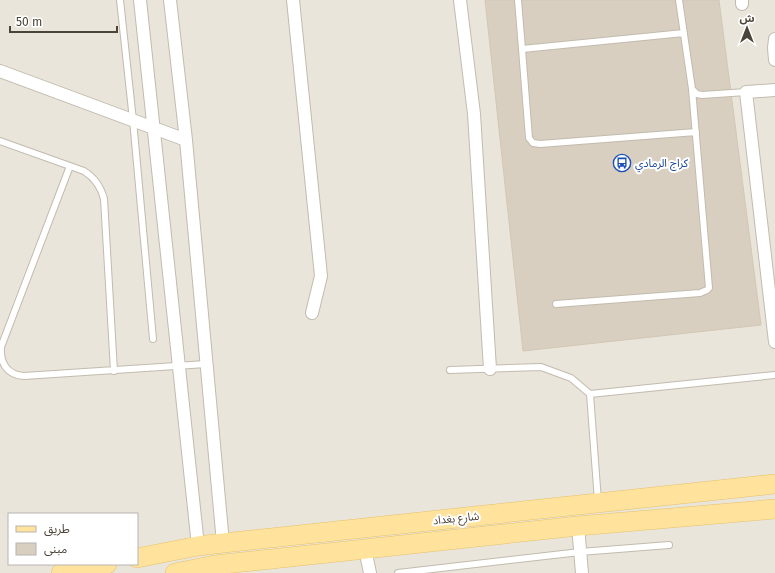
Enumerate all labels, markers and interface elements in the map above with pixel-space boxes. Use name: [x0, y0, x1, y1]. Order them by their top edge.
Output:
scale bar: [10, 8, 117, 34]
north arrow: [727, 8, 767, 48]
text: ش: [739, 12, 755, 25]
text: 50 m: [16, 15, 42, 29]
bus stop icon: كراج الرمادي: [612, 153, 632, 173]
place label: كراج الرمادي: [635, 157, 689, 173]
street label: شارع بغداد: [432, 510, 480, 528]
legend: [8, 513, 138, 565]
text: طريق: [44, 522, 70, 537]
text: مبنى: [44, 542, 67, 556]

